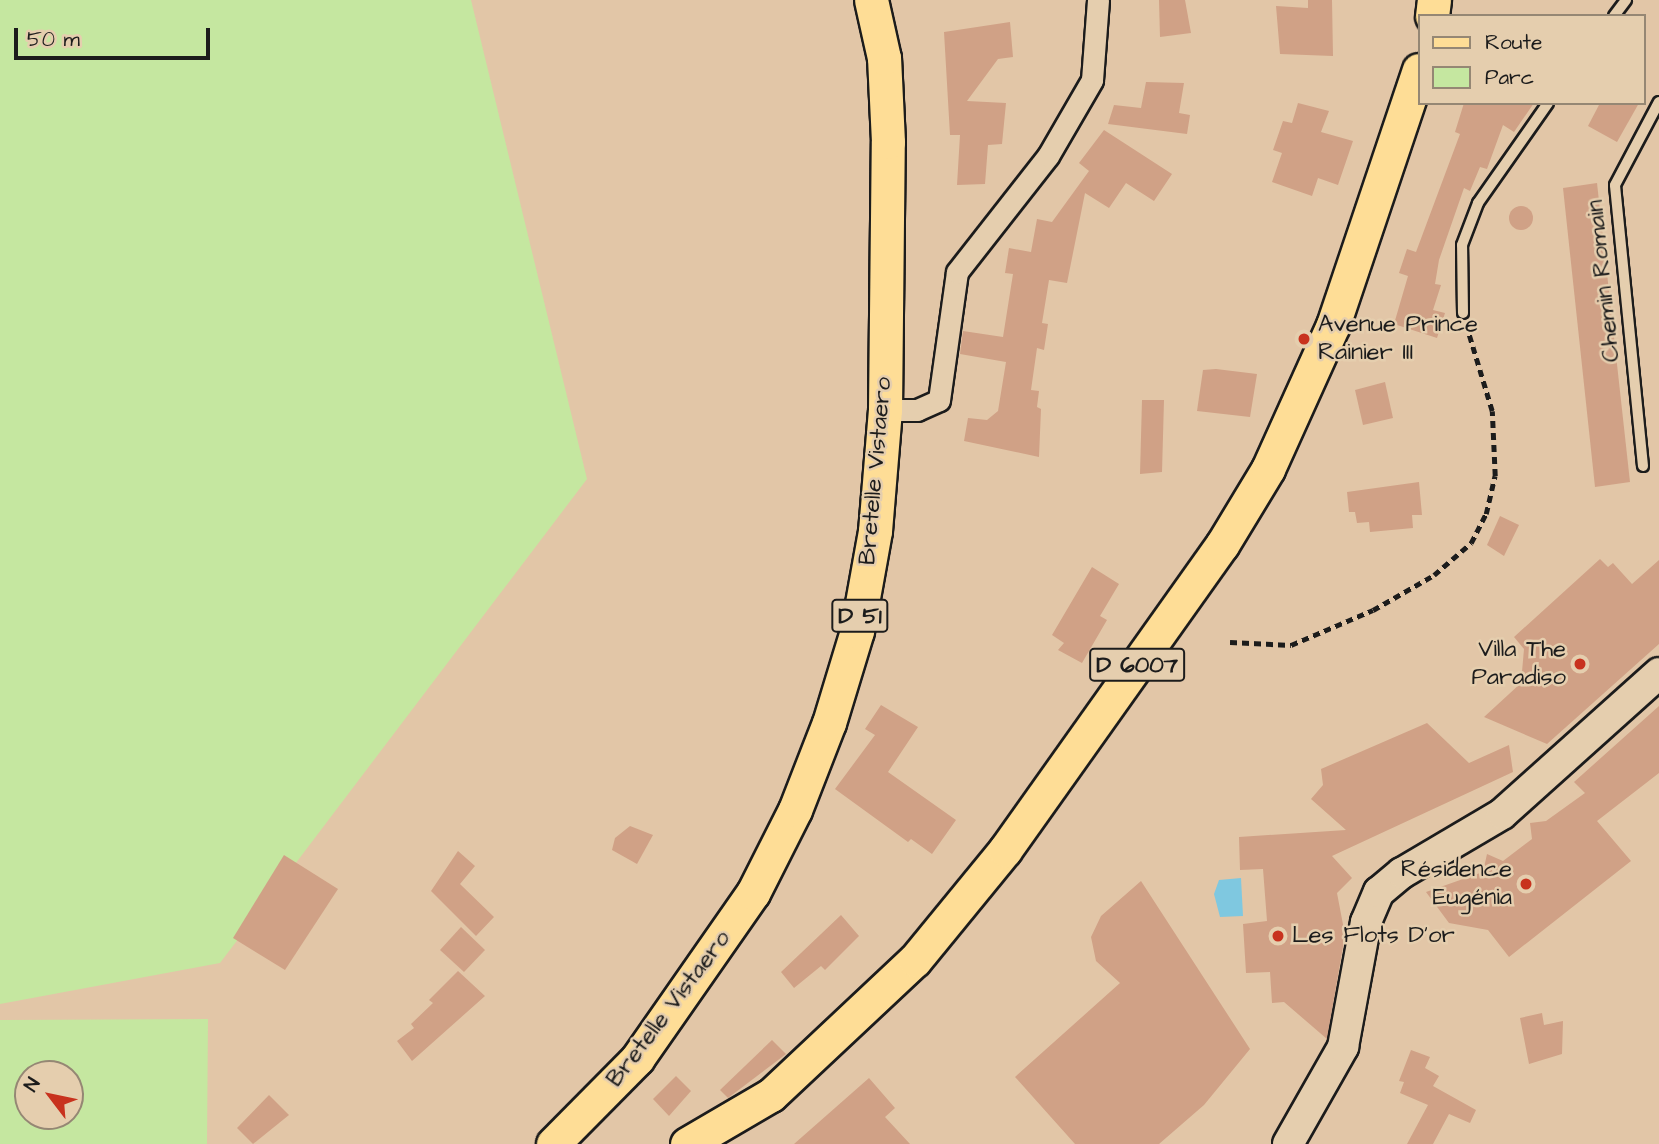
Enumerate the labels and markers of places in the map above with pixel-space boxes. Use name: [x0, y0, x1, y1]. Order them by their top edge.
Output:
place label: Avenue Prince Rainier III: [1318, 311, 1478, 367]
marker: Avenue Prince Rainier III: [1296, 331, 1312, 347]
place label: Villa The Paradiso: [1472, 636, 1566, 692]
marker: Villa The Paradiso: [1572, 656, 1588, 672]
place label: Résidence Eugénia: [1401, 856, 1512, 912]
marker: Résidence Eugénia: [1518, 876, 1534, 892]
place label: Les Flots D'or: [1292, 922, 1455, 950]
marker: Les Flots D'or: [1270, 928, 1286, 944]

